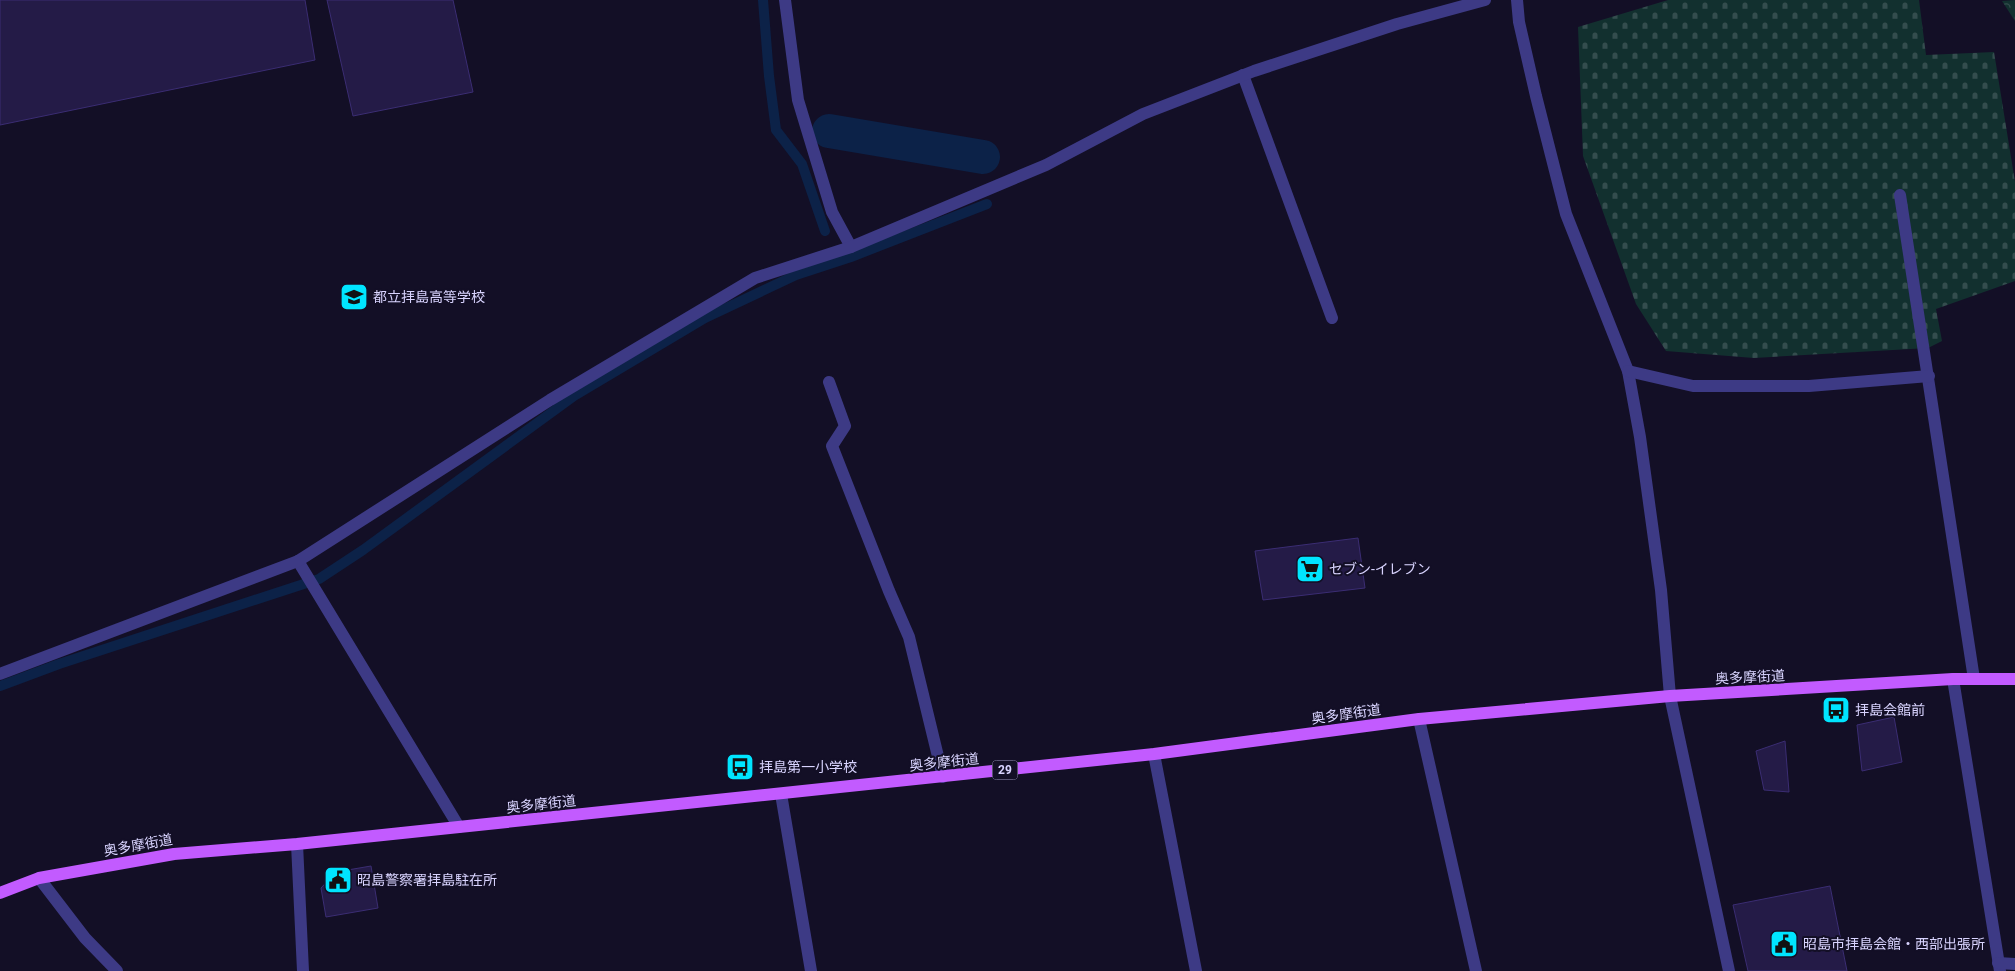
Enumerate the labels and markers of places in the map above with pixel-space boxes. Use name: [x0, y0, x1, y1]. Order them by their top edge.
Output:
school or university icon: 都立拝島高等学校: [339, 282, 369, 312]
place label: 都立拝島高等学校: [373, 289, 485, 305]
supermarket icon: セブン-イレブン: [1295, 554, 1325, 584]
place label: セブン-イレブン: [1329, 561, 1431, 577]
bus stop icon: 拝島会館前: [1821, 695, 1851, 725]
place label: 拝島会館前: [1855, 702, 1925, 718]
bus stop icon: 拝島第一小学校: [725, 752, 755, 782]
place label: 拝島第一小学校: [759, 759, 857, 775]
public building icon: 昭島警察署拝島駐在所: [323, 865, 353, 895]
place label: 昭島警察署拝島駐在所: [357, 872, 497, 888]
public building icon: 昭島市拝島会館・西部出張所: [1769, 929, 1799, 959]
place label: 昭島市拝島会館・西部出張所: [1803, 936, 1985, 952]

